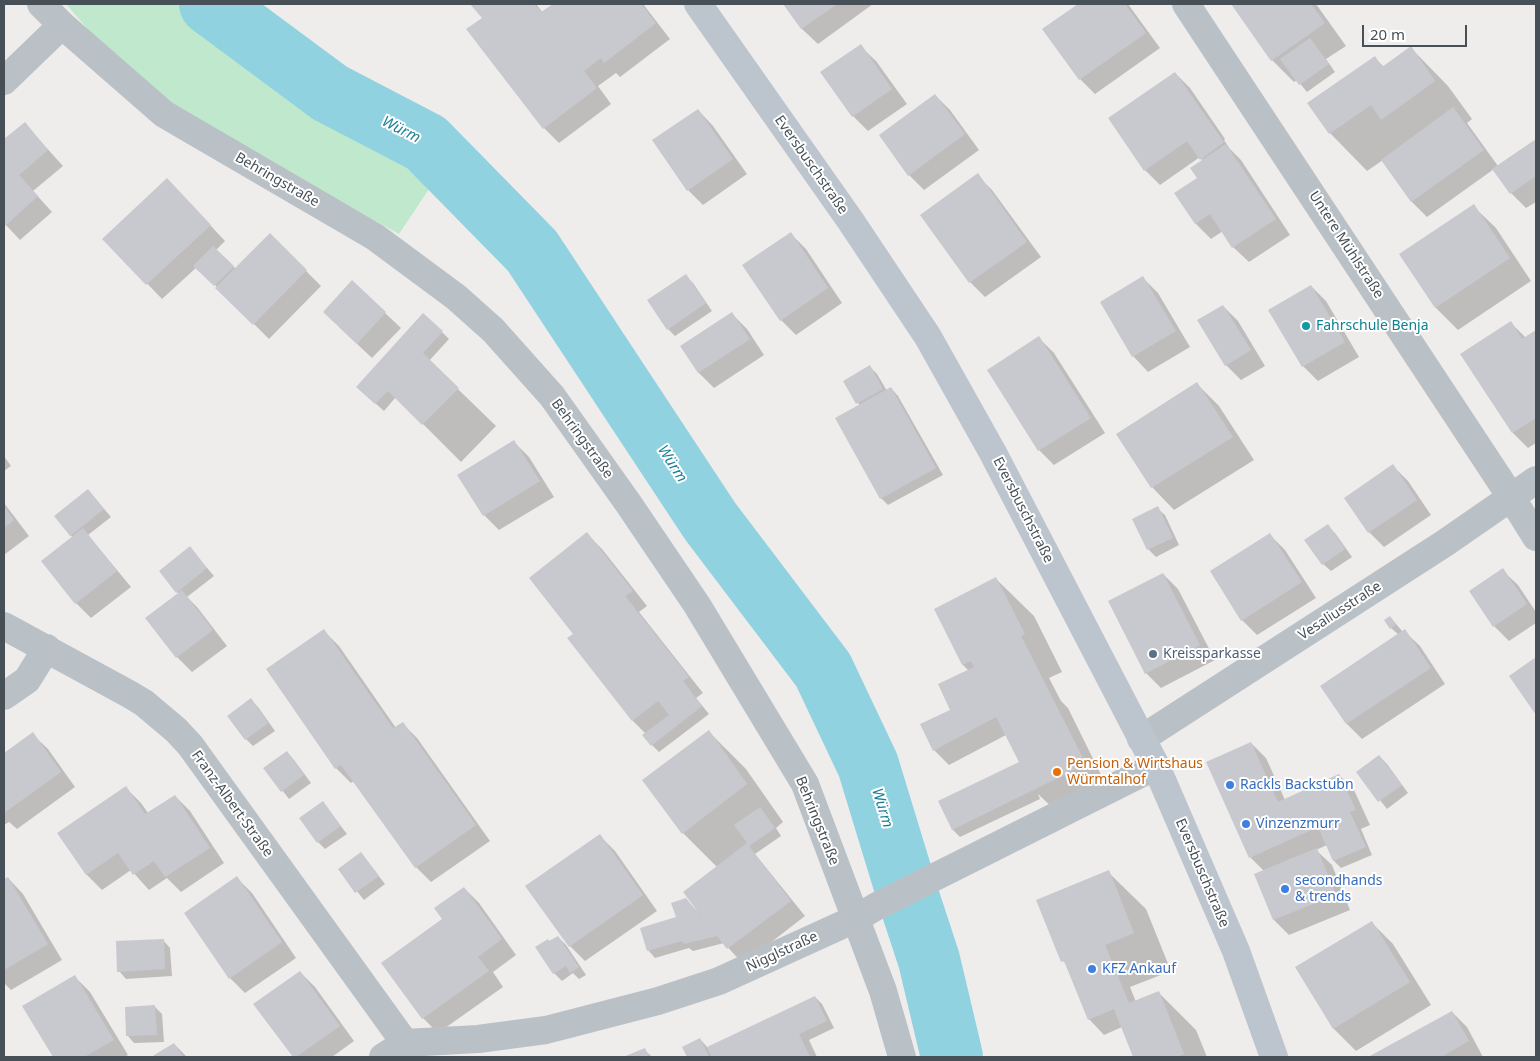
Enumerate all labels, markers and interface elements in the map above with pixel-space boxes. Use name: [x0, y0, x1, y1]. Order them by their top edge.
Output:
scale bar: [1365, 15, 1470, 47]
text: 20 m: [1370, 24, 1405, 44]
street label: Eversbuschstraße: [771, 112, 851, 218]
water label: Würm: [379, 113, 423, 147]
street label: Behringstraße: [232, 149, 322, 211]
street label: Untere Mühlstraße: [1305, 188, 1387, 302]
place label: Fahrschule Benja: [1316, 318, 1429, 334]
marker: Fahrschule Benja: [1300, 320, 1312, 332]
street label: Behringstraße: [548, 396, 616, 482]
water label: Würm: [653, 442, 691, 486]
street label: Eversbuschstraße: [989, 454, 1057, 566]
street label: Vesaliusstraße: [1296, 578, 1384, 644]
place label: Kreissparkasse: [1163, 646, 1261, 662]
marker: Kreissparkasse: [1147, 648, 1159, 660]
street label: Franz-Albert-Straße: [188, 747, 276, 861]
place label: Pension & Wirtshaus Würmtalhof: [1067, 756, 1203, 789]
marker: Pension & Wirtshaus Würmtalhof: [1051, 766, 1063, 778]
street label: Behringstraße: [792, 774, 842, 868]
place label: Rackls Backstubn: [1240, 777, 1354, 793]
marker: Rackls Backstubn: [1224, 779, 1236, 791]
water label: Würm: [867, 786, 897, 830]
street label: Eversbuschstraße: [1172, 816, 1232, 930]
place label: Vinzenzmurr: [1256, 816, 1340, 832]
marker: Vinzenzmurr: [1240, 818, 1252, 830]
place label: secondhands & trends: [1295, 873, 1383, 906]
marker: secondhands & trends: [1279, 883, 1291, 895]
street label: Nigglstraße: [744, 928, 820, 976]
place label: KFZ Ankauf: [1102, 961, 1176, 977]
marker: KFZ Ankauf: [1086, 963, 1098, 975]

